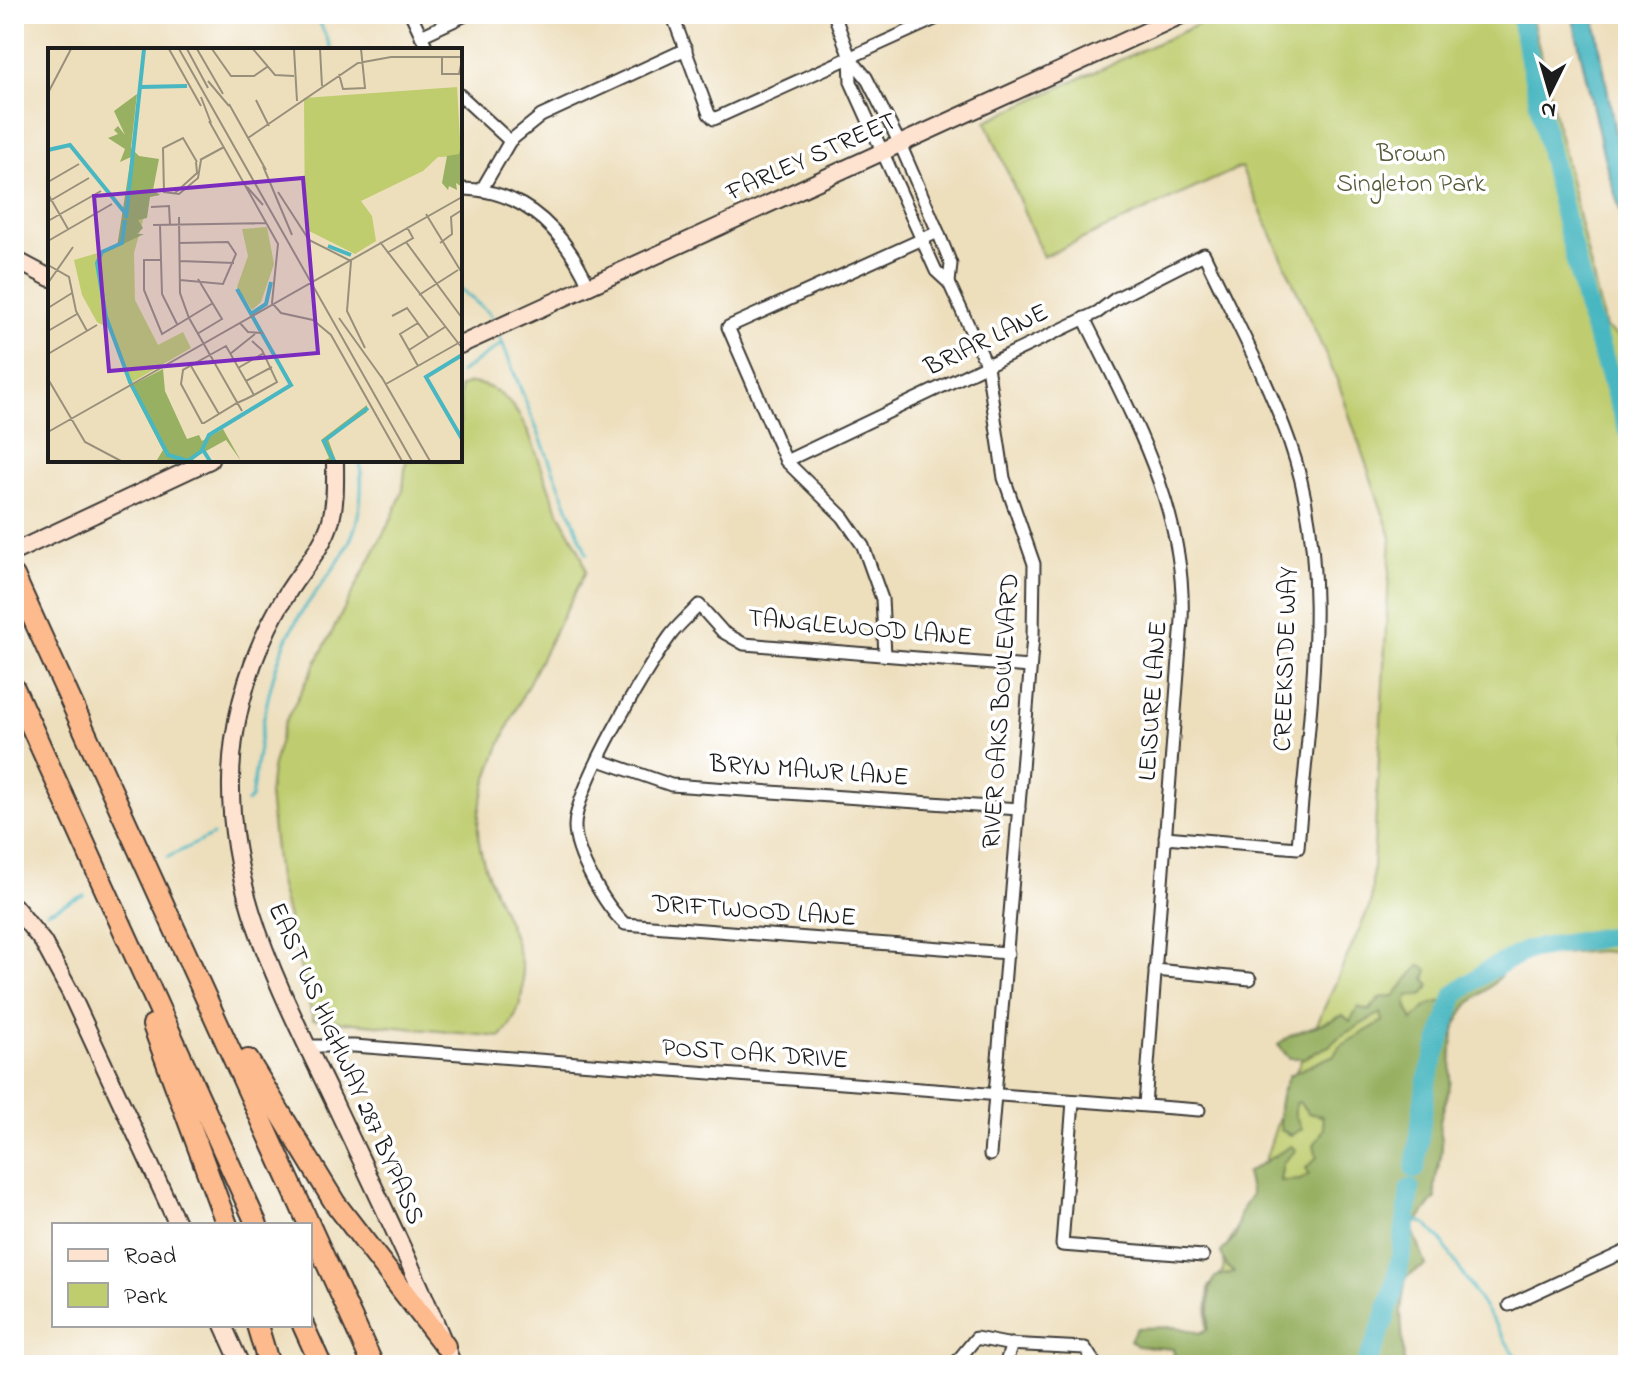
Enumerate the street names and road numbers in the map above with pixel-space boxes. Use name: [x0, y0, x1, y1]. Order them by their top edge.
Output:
street label: FARLEY STREET: [720, 103, 904, 213]
street label: BRIAR LANE: [918, 295, 1055, 388]
street label: CREEKSIDE WAY: [1265, 566, 1309, 752]
street label: RIVER OAKS BOULEVARD: [973, 572, 1031, 850]
street label: TANGLEWOOD LANE: [746, 600, 974, 658]
street label: LEISURE LANE: [1129, 620, 1179, 782]
street label: BRYN MAWR LANE: [707, 746, 910, 798]
street label: DRIFTWOOD LANE: [649, 886, 858, 938]
street label: EAST US HIGHWAY 287 BYPASS: [257, 897, 433, 1231]
street label: POST OAK DRIVE: [660, 1030, 850, 1080]

